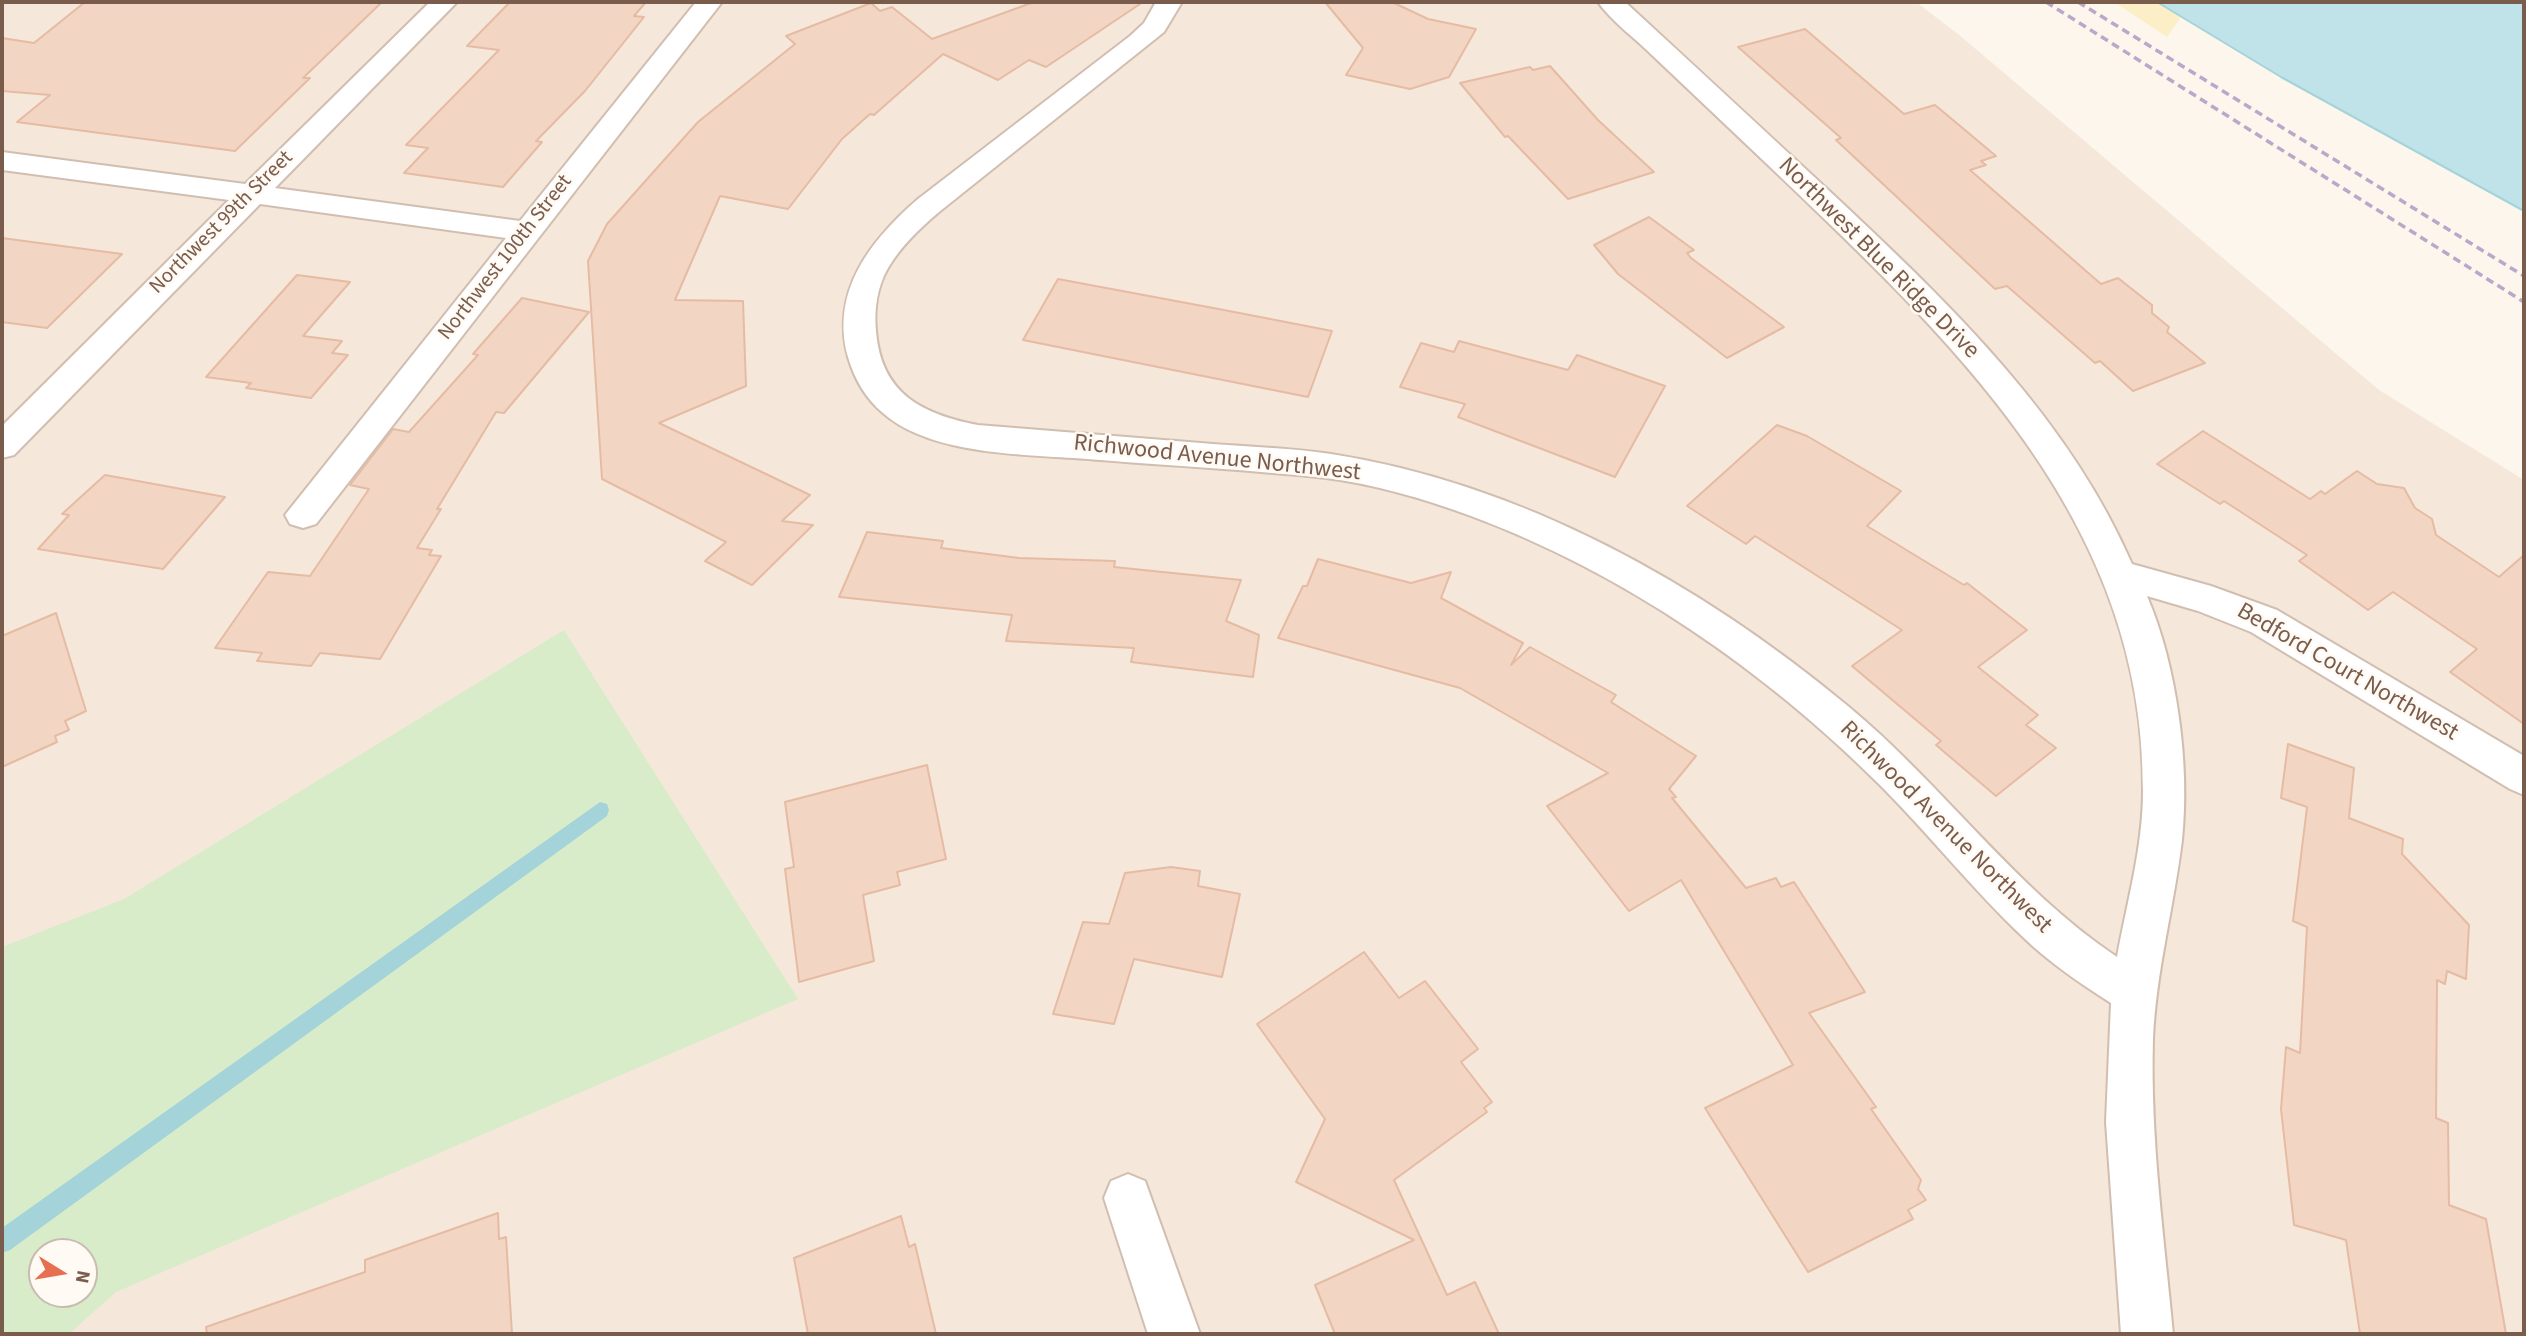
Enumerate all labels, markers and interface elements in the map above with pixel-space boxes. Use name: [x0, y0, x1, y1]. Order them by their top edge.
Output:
street label: Northwest 99th Street: [145, 146, 299, 300]
street label: Northwest Blue Ridge Drive: [1771, 152, 1985, 366]
street label: Northwest 100th Street: [434, 170, 578, 346]
street label: Richwood Avenue Northwest: [1072, 430, 1362, 488]
street label: Bedford Court Northwest: [2231, 598, 2463, 748]
street label: Richwood Avenue Northwest: [1833, 716, 2057, 940]
north arrow: [28, 1238, 98, 1308]
text: N: [68, 1268, 97, 1285]

